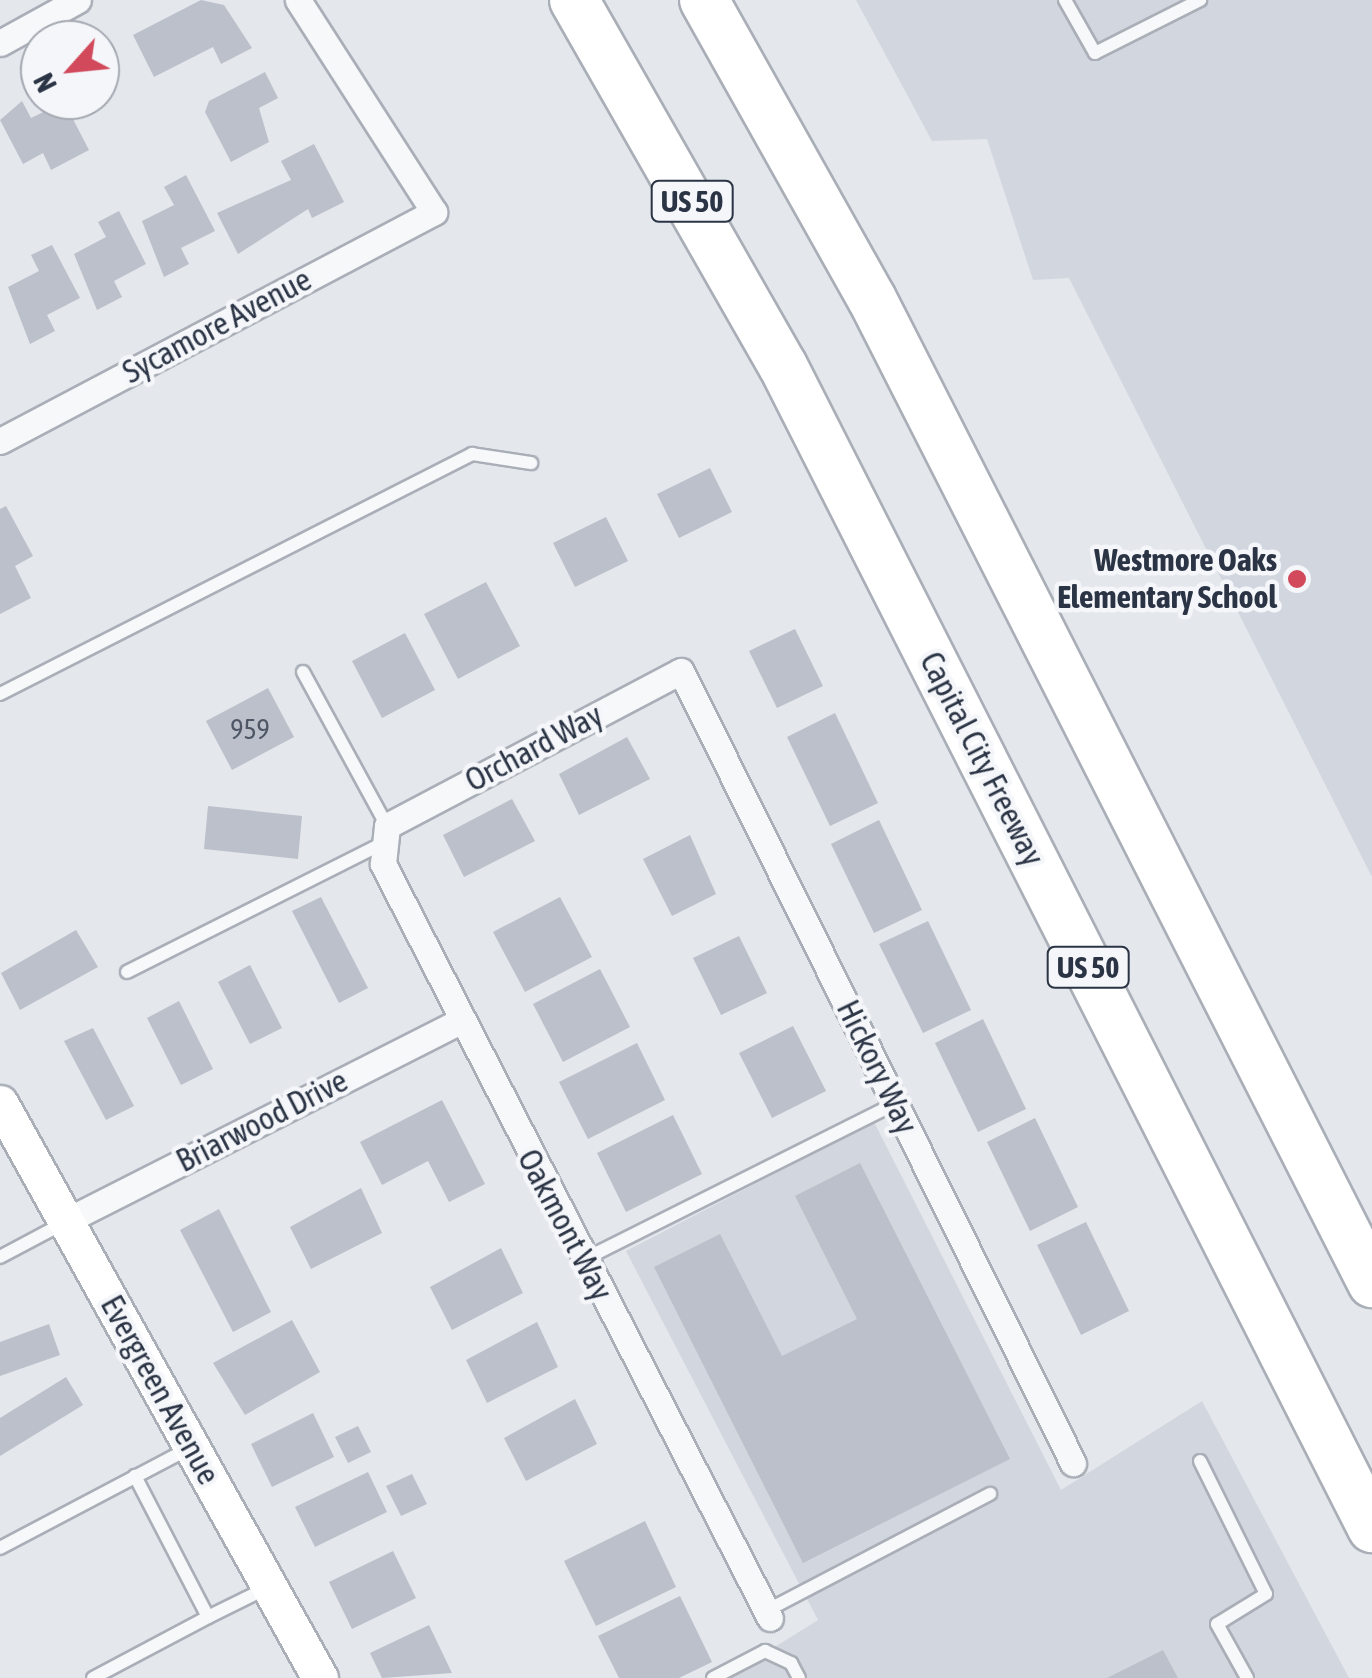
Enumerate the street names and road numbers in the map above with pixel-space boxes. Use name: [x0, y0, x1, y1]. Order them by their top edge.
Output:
road number: US 50: [650, 176, 734, 226]
street label: Sycamore Avenue: [116, 260, 318, 392]
street label: Capital City Freeway: [912, 646, 1052, 872]
street label: Orchard Way: [459, 696, 609, 800]
road number: US 50: [1046, 942, 1130, 992]
street label: Hickory Way: [828, 994, 926, 1140]
street label: Briarwood Drive: [170, 1061, 354, 1181]
street label: Oakmont Way: [509, 1143, 621, 1307]
street label: Evergreen Avenue: [92, 1289, 228, 1491]

